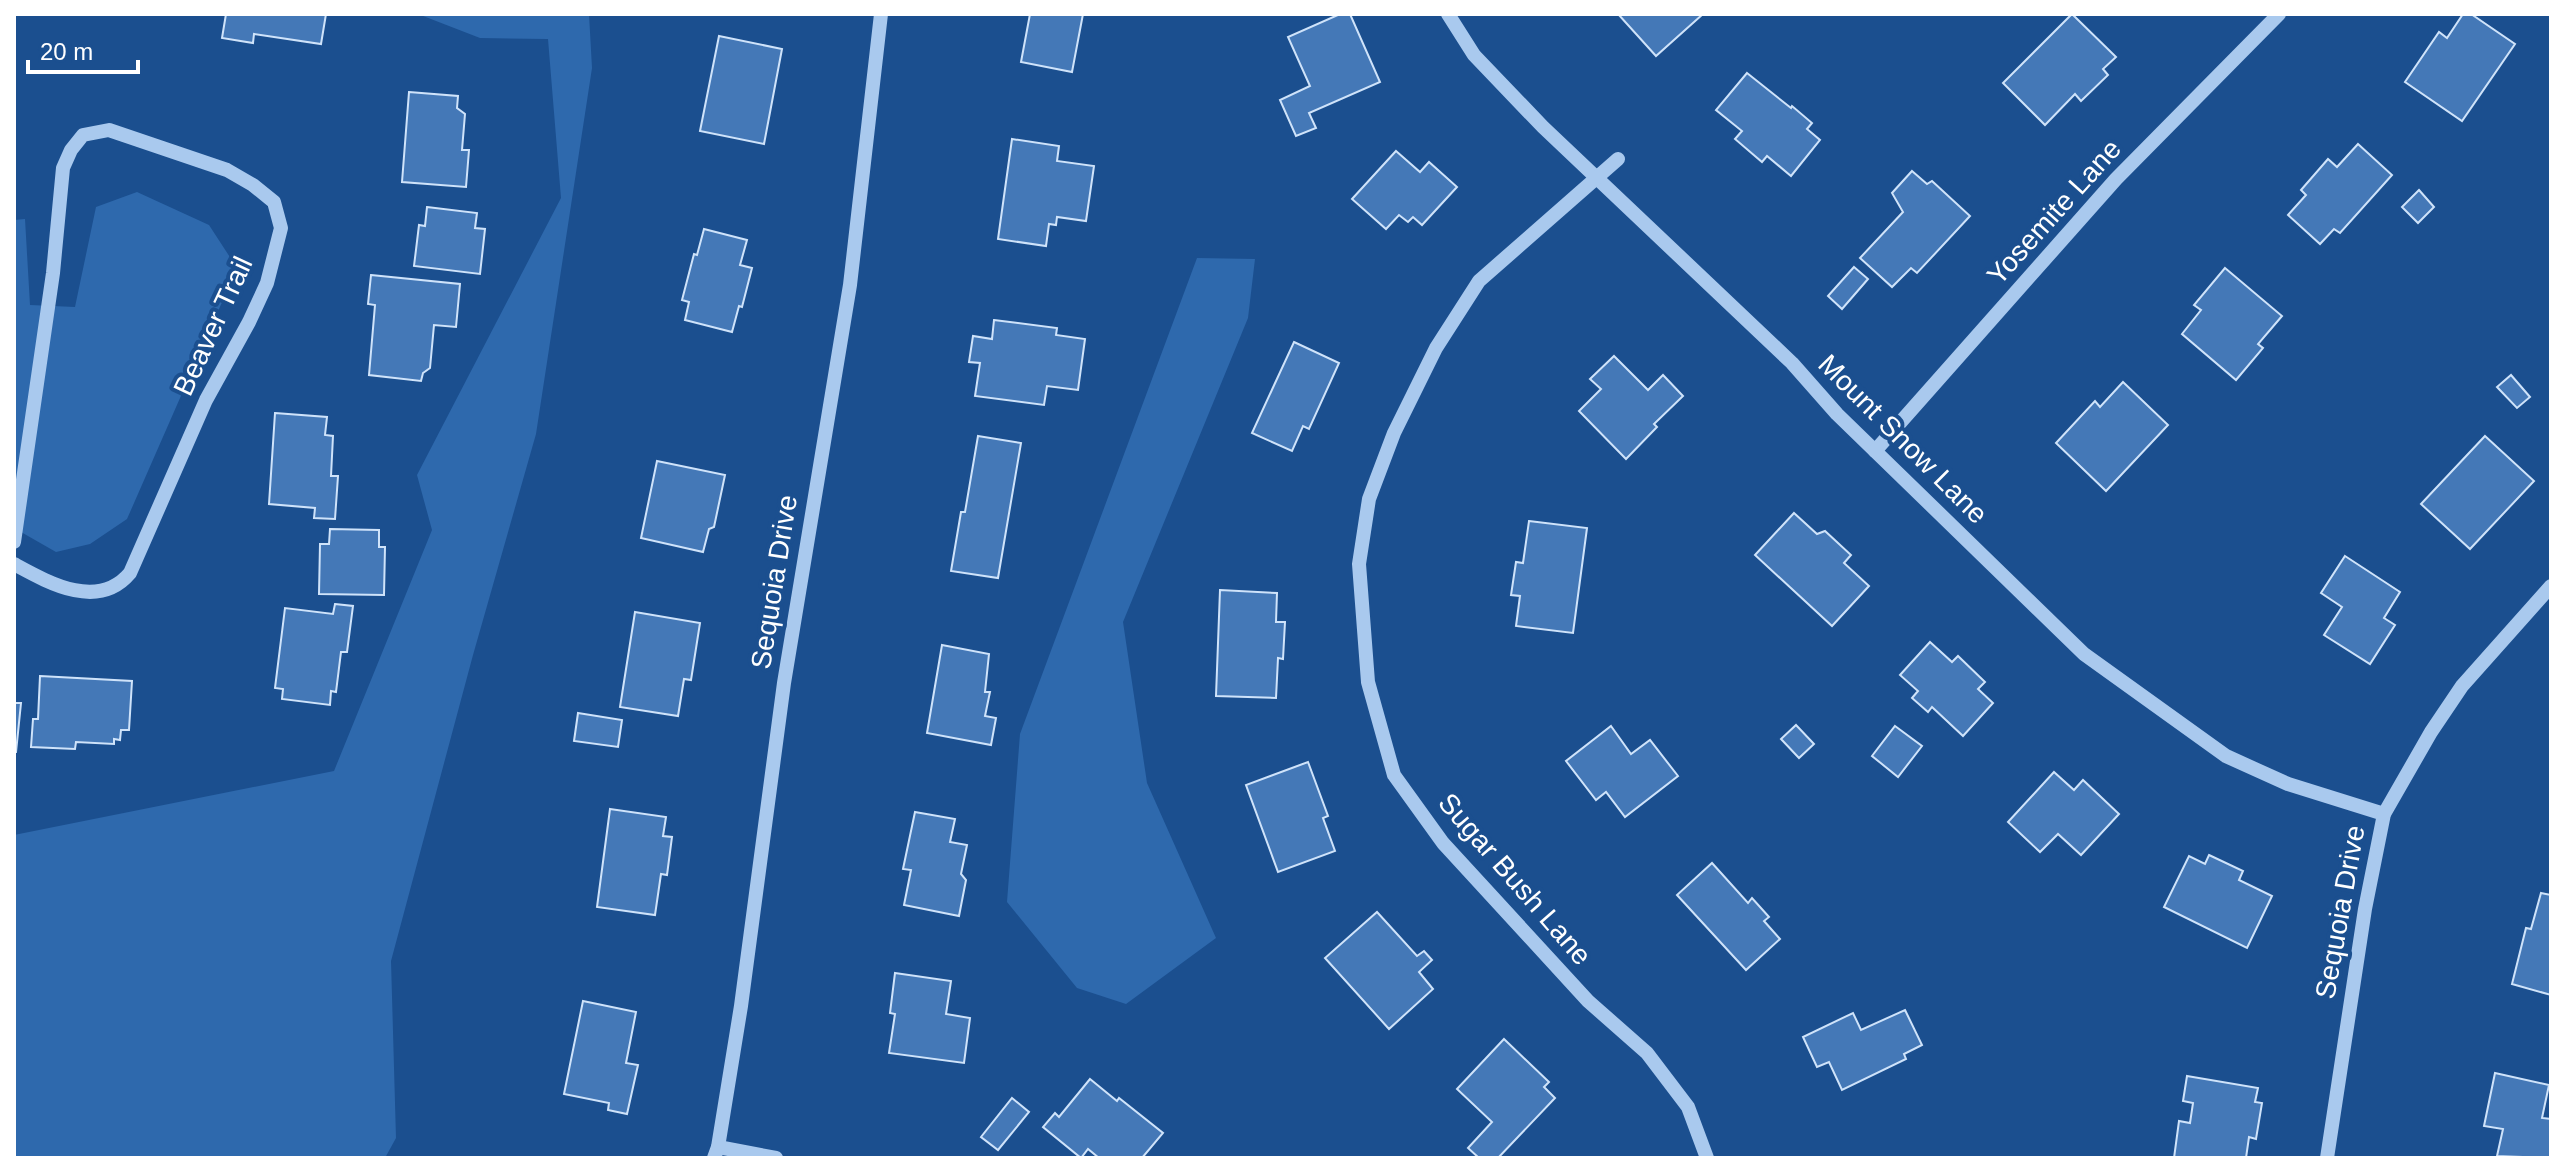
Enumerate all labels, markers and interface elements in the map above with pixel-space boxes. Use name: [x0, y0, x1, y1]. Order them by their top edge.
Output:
scale bar: [28, 24, 138, 74]
text: 20 m: [40, 38, 93, 65]
street label: Yosemite Lane: [1981, 133, 2127, 291]
street label: Beaver Trail: [167, 252, 259, 400]
street label: Mount Snow Lane: [1812, 348, 1994, 530]
street label: Sequoia Drive: [745, 493, 803, 671]
street label: Sugar Bush Lane: [1432, 787, 1598, 971]
street label: Sequoia Drive: [2309, 823, 2371, 1001]

